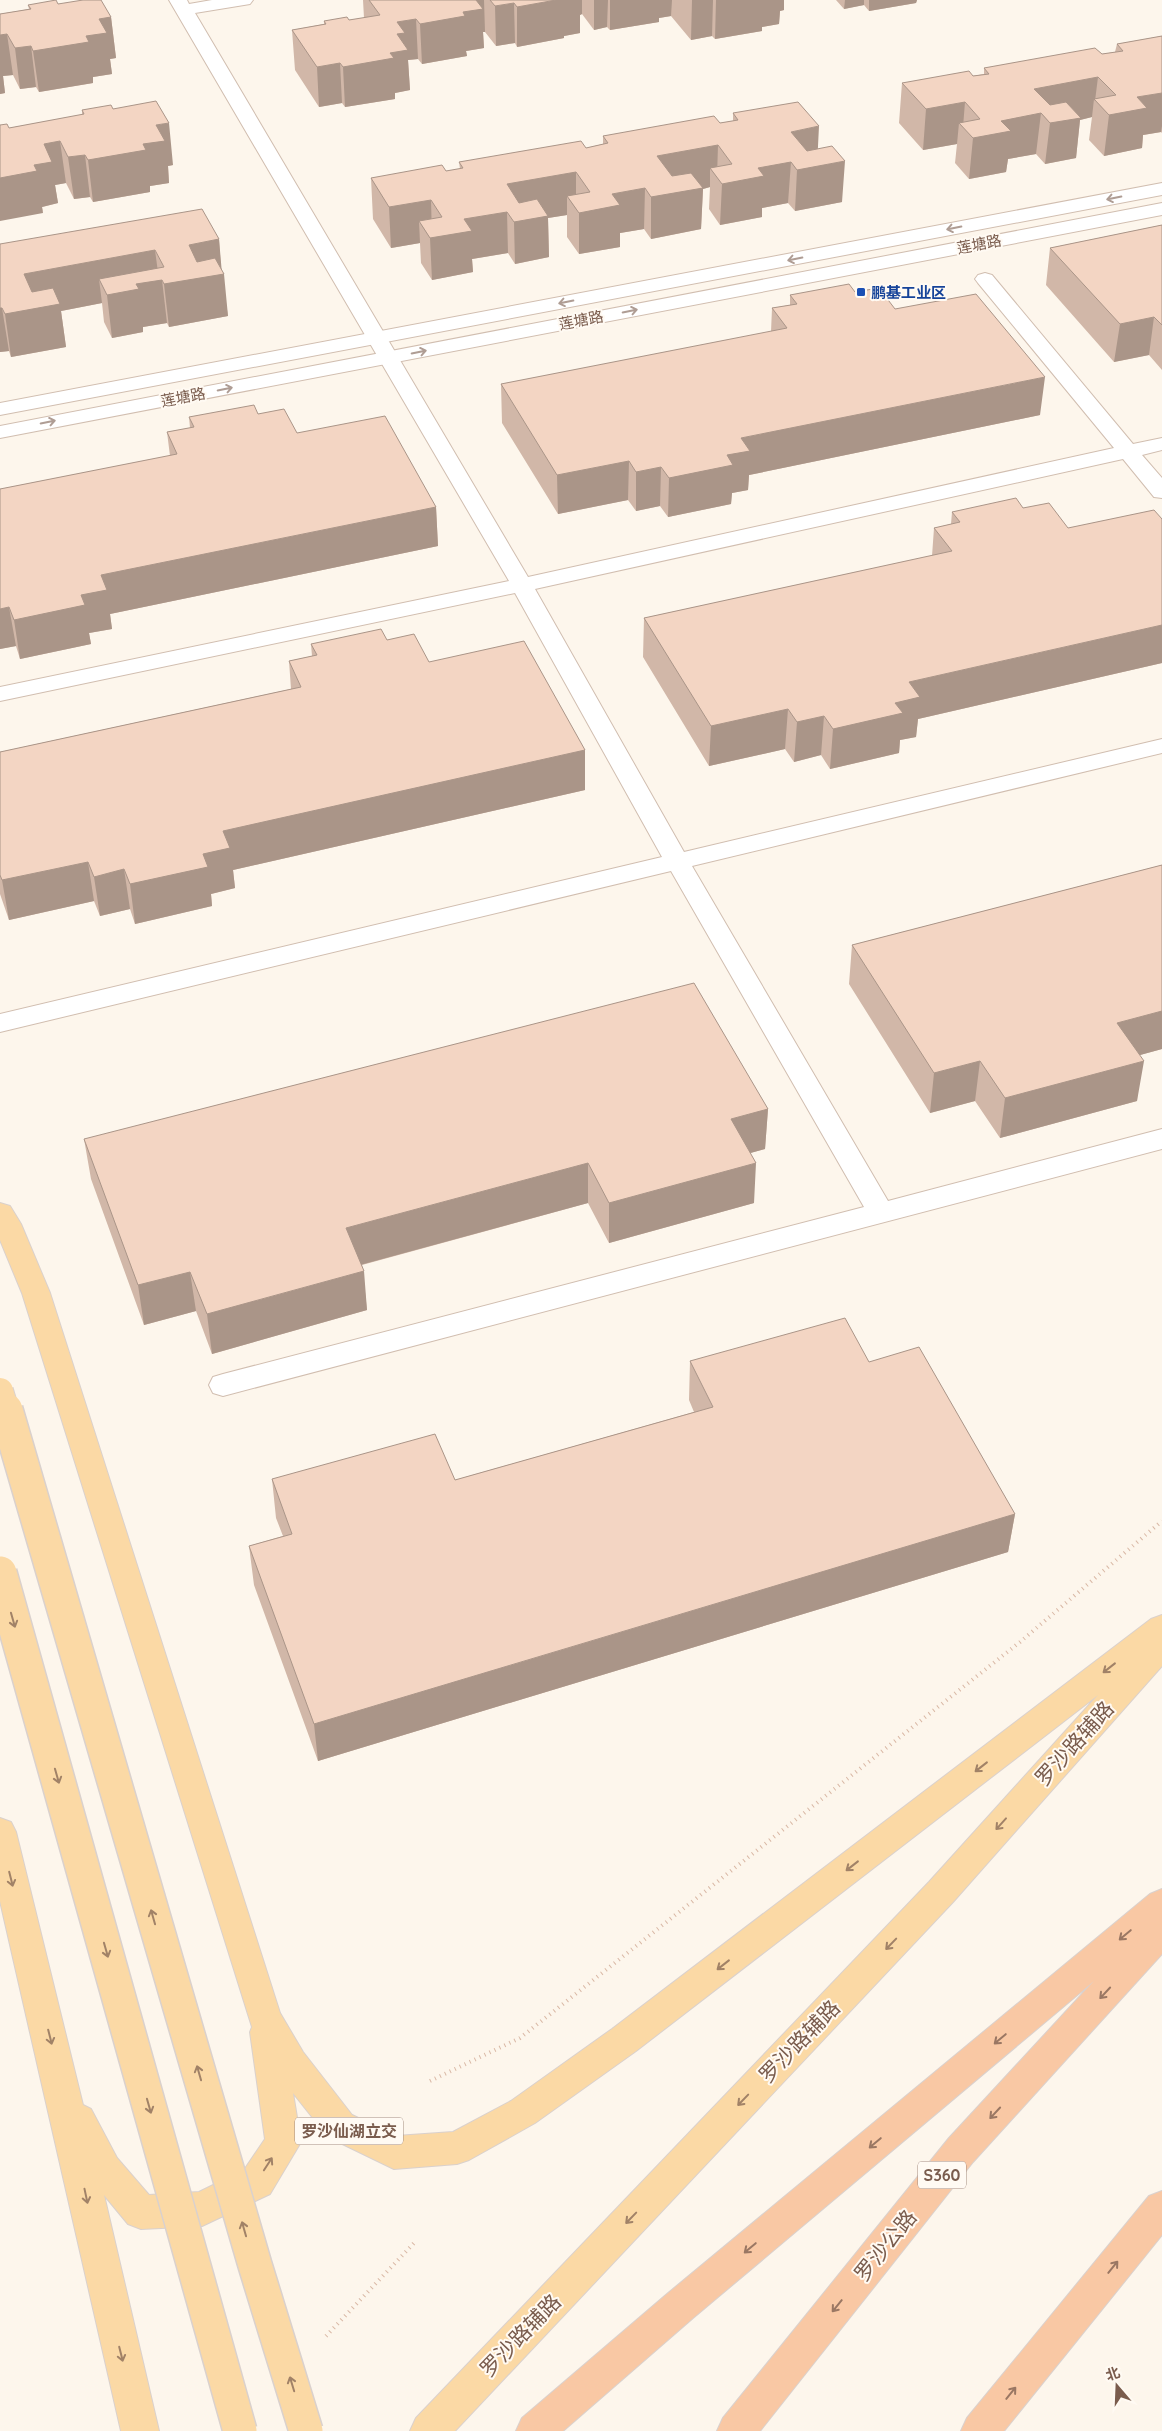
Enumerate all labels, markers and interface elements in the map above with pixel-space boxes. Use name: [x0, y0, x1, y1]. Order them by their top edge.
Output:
one-way arrow: [1106, 194, 1122, 204]
one-way arrow: [947, 224, 963, 234]
street label: 莲塘路: [955, 230, 1003, 258]
one-way arrow: [787, 254, 803, 264]
place label: 鹏基工业区: [871, 283, 946, 302]
marker: 鹏基工业区: [855, 286, 867, 298]
one-way arrow: [559, 297, 575, 307]
street label: 莲塘路: [557, 306, 605, 334]
one-way arrow: [621, 306, 637, 315]
one-way arrow: [410, 346, 426, 356]
street label: 莲塘路: [159, 383, 207, 411]
one-way arrow: [216, 383, 232, 393]
one-way arrow: [39, 417, 55, 427]
one-way arrow: [9, 1611, 19, 1627]
one-way arrow: [1103, 1662, 1116, 1673]
street label: 罗沙路辅路: [1029, 1695, 1119, 1791]
one-way arrow: [974, 1762, 988, 1772]
one-way arrow: [53, 1768, 62, 1784]
one-way arrow: [995, 1818, 1007, 1831]
one-way arrow: [845, 1861, 859, 1871]
one-way arrow: [7, 1871, 16, 1887]
one-way arrow: [148, 1910, 158, 1926]
one-way arrow: [1118, 1930, 1131, 1941]
one-way arrow: [885, 1938, 897, 1950]
one-way arrow: [101, 1941, 111, 1957]
one-way arrow: [717, 1959, 730, 1970]
one-way arrow: [1099, 1987, 1111, 1999]
street label: 罗沙路辅路: [753, 1994, 845, 2088]
one-way arrow: [45, 2029, 55, 2045]
one-way arrow: [993, 2034, 1006, 2045]
one-way arrow: [193, 2066, 203, 2082]
one-way arrow: [737, 2094, 749, 2106]
one-way arrow: [145, 2098, 155, 2114]
one-way arrow: [990, 2106, 1001, 2119]
road number: 罗沙仙湖立交: [295, 2118, 403, 2144]
one-way arrow: [869, 2138, 882, 2149]
one-way arrow: [263, 2158, 273, 2172]
road number: S360: [918, 2162, 966, 2188]
one-way arrow: [81, 2187, 91, 2203]
street label: 罗沙公路: [848, 2204, 922, 2286]
one-way arrow: [625, 2211, 637, 2224]
one-way arrow: [239, 2222, 248, 2238]
one-way arrow: [744, 2242, 757, 2253]
one-way arrow: [1107, 2260, 1118, 2273]
street label: 罗沙路辅路: [474, 2288, 566, 2382]
one-way arrow: [831, 2299, 842, 2312]
one-way arrow: [117, 2346, 126, 2362]
north arrow: [1092, 2361, 1142, 2411]
text: 北: [1103, 2363, 1122, 2384]
one-way arrow: [286, 2377, 296, 2393]
one-way arrow: [1005, 2387, 1016, 2400]

